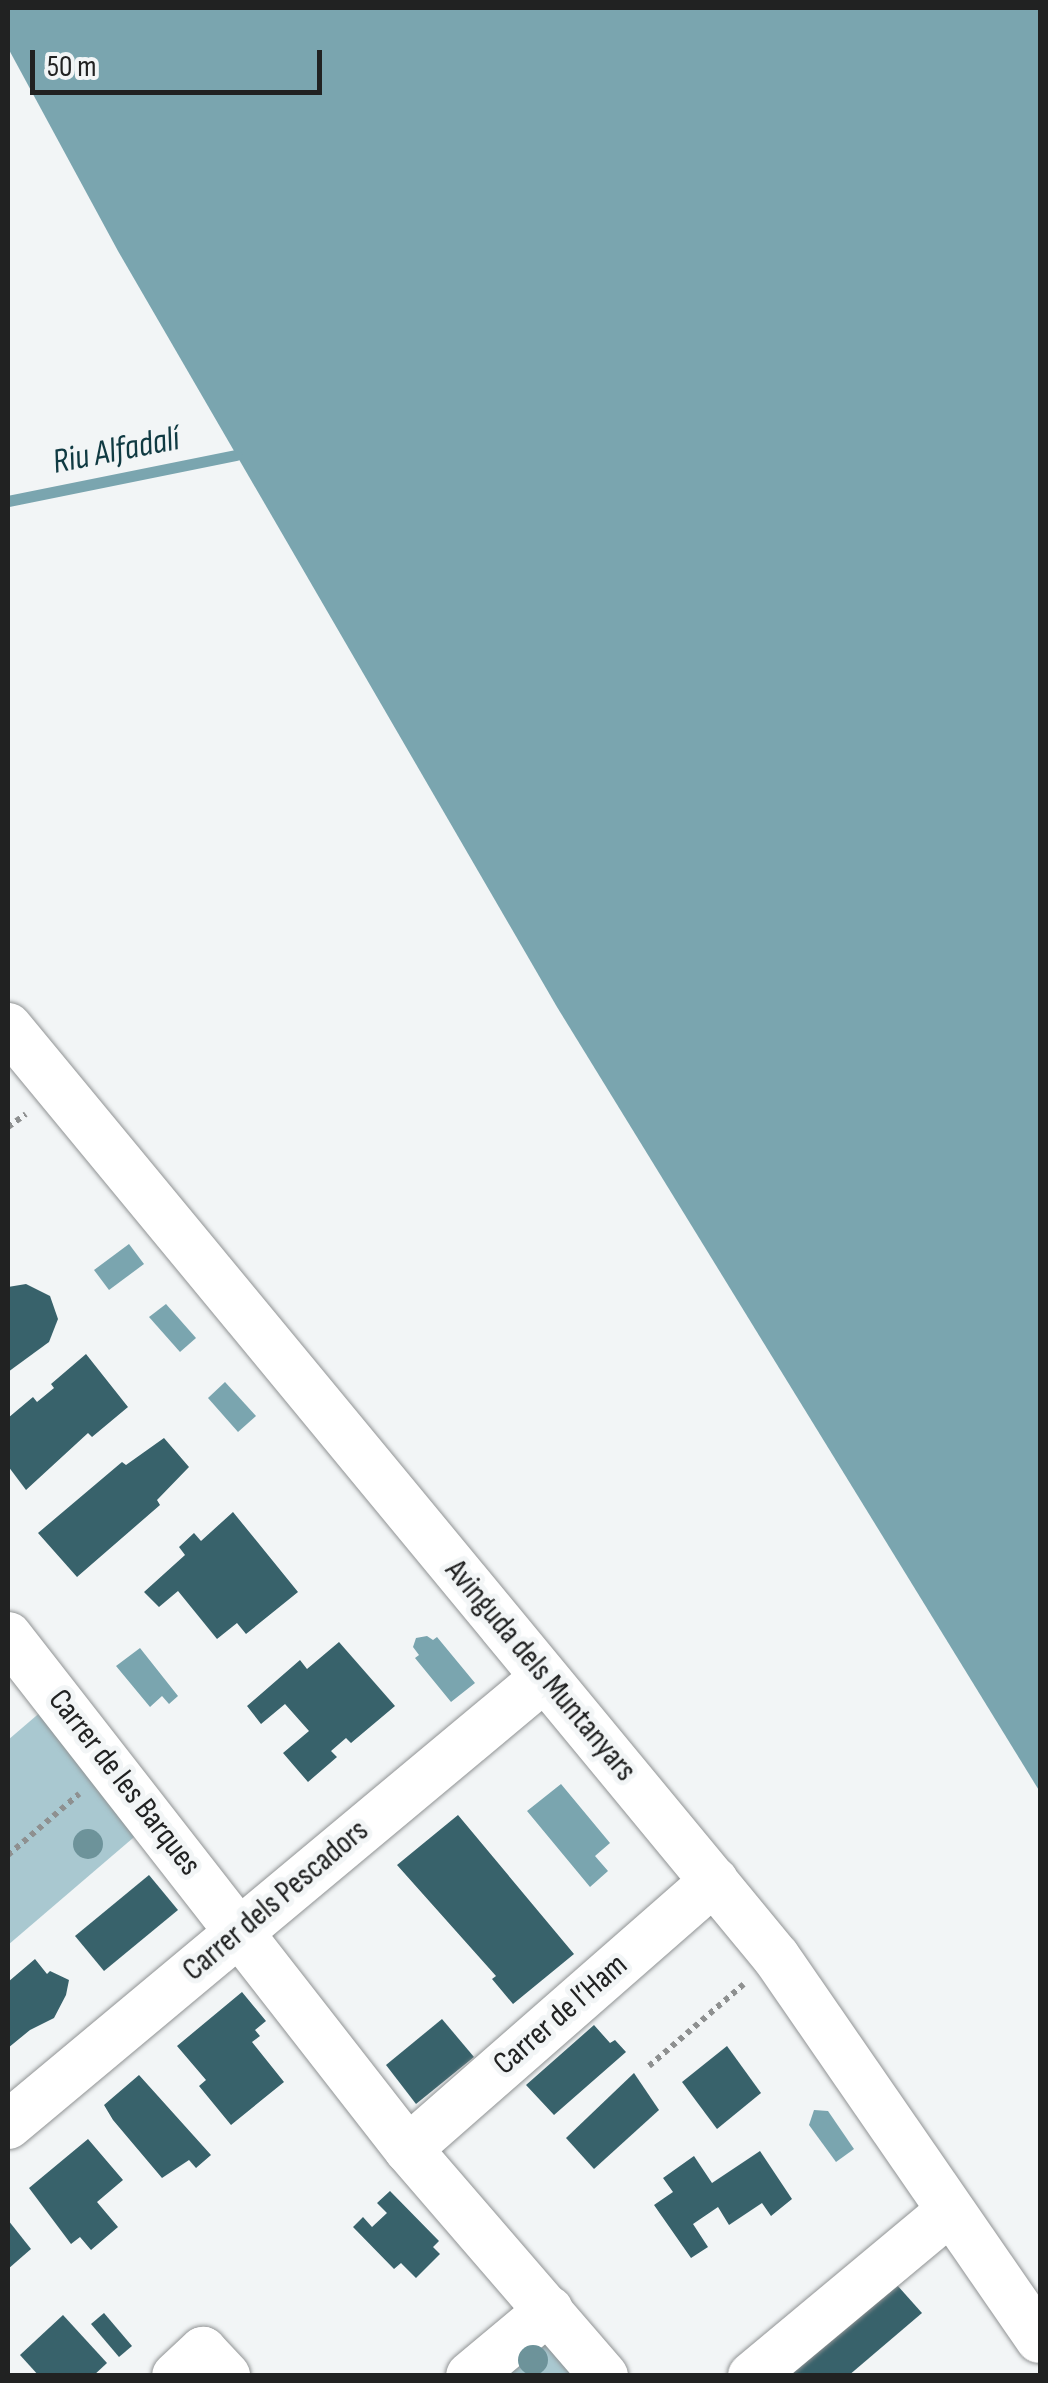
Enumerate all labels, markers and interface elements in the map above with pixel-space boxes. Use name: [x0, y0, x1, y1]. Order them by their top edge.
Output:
scale bar: [35, 30, 328, 92]
text: 50 m: [47, 49, 96, 85]
water label: Riu Alfadalí: [49, 418, 183, 484]
street label: Avinguda dels Muntanyars: [436, 1552, 644, 1790]
street label: Carrer de les Barques: [40, 1682, 208, 1884]
street label: Carrer dels Pescadors: [175, 1812, 377, 1990]
street label: Carrer de l’Ham: [486, 1947, 636, 2083]

